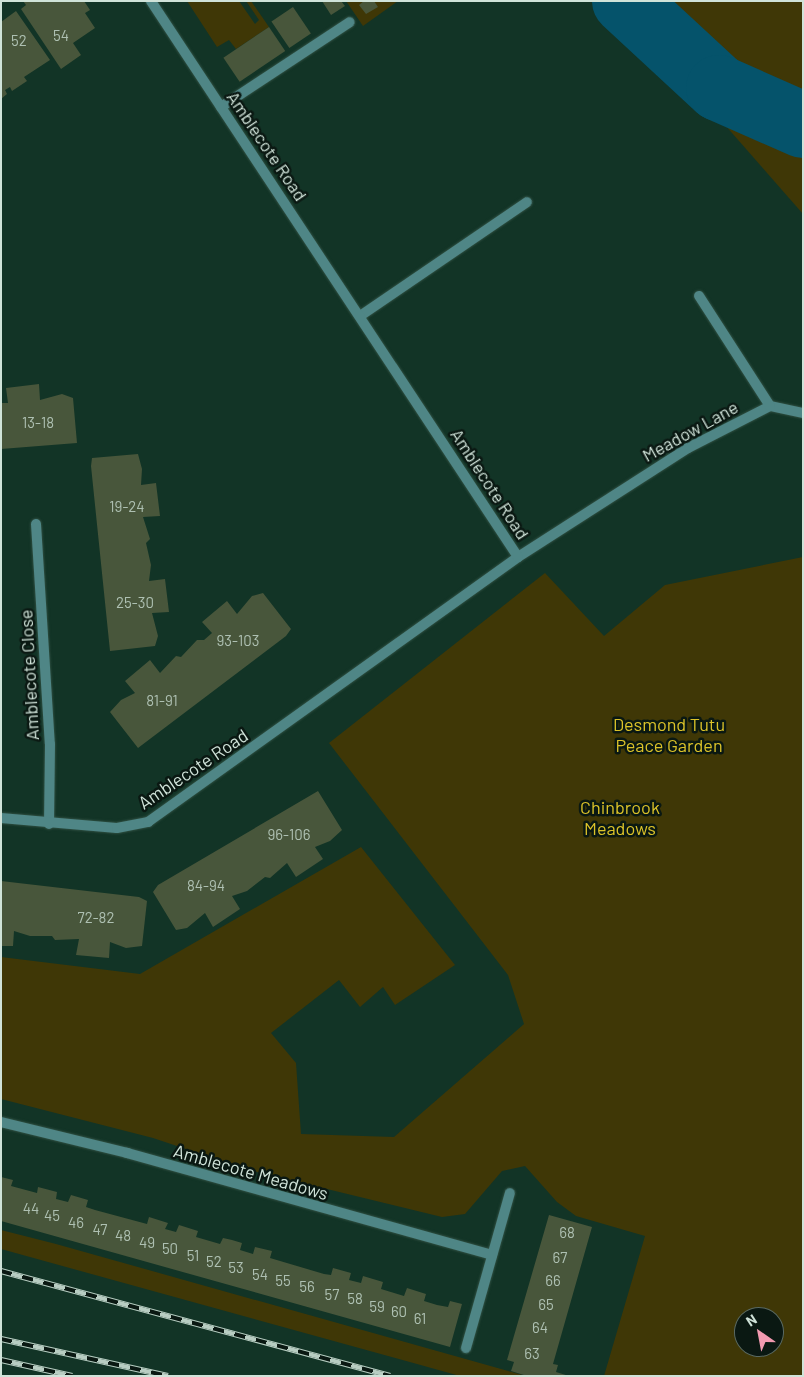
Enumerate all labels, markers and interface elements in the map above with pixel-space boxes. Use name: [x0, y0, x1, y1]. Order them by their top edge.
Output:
house number: 54: [53, 27, 69, 45]
house number: 52: [11, 32, 27, 50]
street label: Amblecote Road: [222, 87, 312, 205]
street label: Meadow Lane: [638, 396, 742, 466]
house number: 13-18: [22, 414, 54, 432]
street label: Amblecote Road: [446, 425, 534, 543]
house number: 19-24: [109, 498, 145, 516]
house number: 25-30: [116, 594, 154, 612]
street label: Amblecote Close: [15, 609, 43, 741]
house number: 93-103: [217, 632, 259, 650]
house number: 81-91: [146, 692, 178, 710]
park label: Desmond Tutu Peace Garden: [613, 714, 725, 756]
street label: Amblecote Road: [134, 724, 252, 814]
park label: Chinbrook Meadows: [580, 797, 660, 840]
house number: 96-106: [268, 826, 310, 844]
house number: 84-94: [187, 877, 225, 895]
house number: 72-82: [78, 909, 114, 927]
street label: Amblecote Meadows: [171, 1140, 331, 1204]
house number: 44: [23, 1200, 39, 1218]
house number: 45: [44, 1207, 60, 1225]
house number: 46: [68, 1214, 84, 1232]
house number: 47: [93, 1221, 107, 1239]
house number: 68: [559, 1224, 575, 1242]
house number: 48: [115, 1227, 131, 1245]
house number: 49: [139, 1234, 155, 1252]
house number: 50: [162, 1240, 178, 1258]
house number: 51: [187, 1247, 199, 1265]
house number: 67: [553, 1249, 567, 1267]
house number: 52: [206, 1253, 222, 1271]
house number: 53: [228, 1259, 244, 1277]
house number: 54: [252, 1266, 268, 1284]
house number: 55: [275, 1272, 291, 1290]
house number: 66: [545, 1272, 561, 1290]
house number: 56: [299, 1278, 315, 1296]
house number: 57: [325, 1286, 339, 1304]
house number: 58: [347, 1290, 363, 1308]
house number: 65: [538, 1296, 554, 1314]
house number: 59: [369, 1298, 385, 1316]
house number: 60: [391, 1303, 407, 1321]
north arrow: [734, 1307, 784, 1357]
house number: 61: [414, 1310, 426, 1328]
text: N: [743, 1310, 760, 1330]
house number: 64: [532, 1319, 548, 1337]
house number: 63: [524, 1345, 540, 1363]

